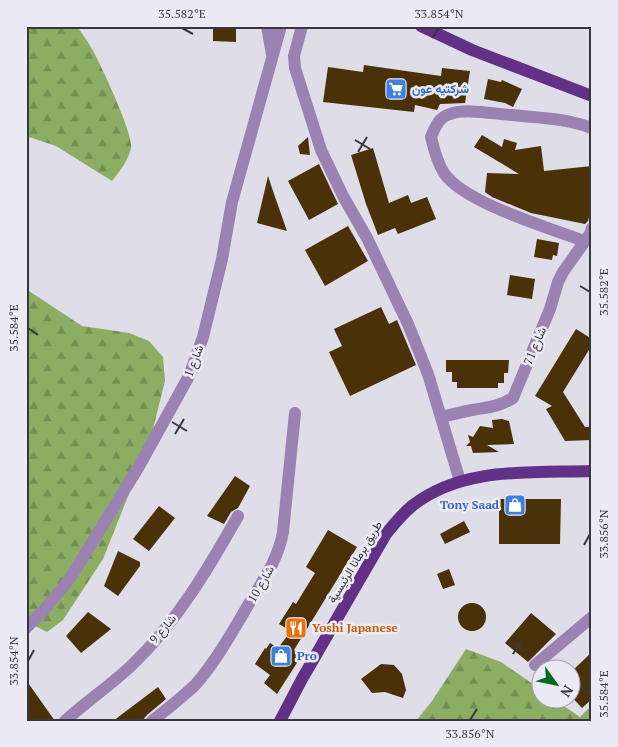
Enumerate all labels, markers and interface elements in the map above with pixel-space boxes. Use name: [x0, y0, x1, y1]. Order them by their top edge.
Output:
text: 35.582°E: [158, 6, 206, 21]
text: 33.854°N: [414, 6, 464, 21]
supermarket icon: شركتيه عون: [384, 77, 408, 101]
place label: شركتيه عون: [412, 81, 470, 97]
text: 35.582°E: [596, 268, 611, 316]
text: 35.584°E: [6, 304, 21, 352]
street label: شارع 71: [520, 325, 551, 368]
street label: شارع 1: [181, 343, 208, 380]
shop icon: Tony Saad: [503, 493, 527, 517]
place label: Tony Saad: [440, 497, 500, 512]
text: 33.856°N: [596, 509, 611, 559]
street label: طريق برمانا الرئيسية: [324, 518, 386, 606]
street label: شارع 10: [244, 563, 279, 606]
street label: شارع 9: [146, 611, 181, 648]
restaurant icon: Yoshi Japanese: [284, 616, 308, 640]
place label: Yoshi Japanese: [312, 620, 398, 635]
text: 33.854°N: [6, 636, 21, 686]
shop icon: Pro: [269, 644, 293, 668]
place label: Pro: [297, 648, 317, 663]
north arrow: [530, 660, 580, 710]
text: 35.584°E: [596, 670, 611, 718]
text: N: [556, 682, 578, 701]
text: 33.856°N: [445, 726, 495, 741]

